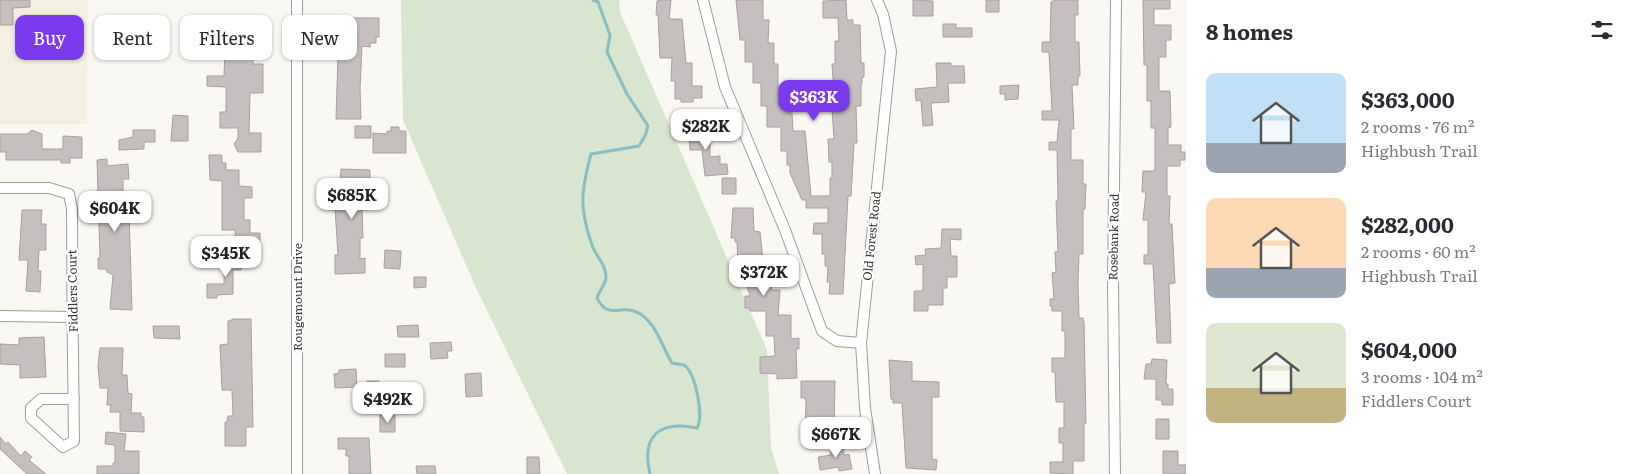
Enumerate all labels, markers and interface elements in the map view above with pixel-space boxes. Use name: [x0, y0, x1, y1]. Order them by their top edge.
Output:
chip: Buy: [15, 15, 84, 60]
chip: Rent: [94, 15, 170, 60]
chip: Filters: [180, 15, 272, 60]
chip: New: [282, 15, 357, 60]
text: 8 homes: [1206, 15, 1293, 46]
icon: filters: [1588, 16, 1616, 44]
pin: $363K: [779, 80, 849, 122]
text: $363,000: [1361, 83, 1455, 114]
text: $363K: [789, 84, 839, 108]
icon: home: [1246, 93, 1306, 153]
pin: $282K: [671, 108, 741, 151]
text: $282K: [682, 113, 730, 137]
text: 2 rooms · 76 m²: [1361, 114, 1474, 138]
text: Highbush Trail: [1361, 138, 1478, 162]
pin: $685K: [317, 178, 387, 220]
text: $685K: [327, 182, 377, 206]
pin: $604K: [80, 190, 150, 233]
street label: Old Forest Road: [857, 190, 885, 281]
street label: Rosebank Road: [1103, 193, 1123, 281]
text: $604K: [90, 195, 140, 219]
text: $282,000: [1361, 208, 1454, 239]
icon: home: [1246, 218, 1306, 278]
pin: $345K: [191, 236, 261, 278]
text: 2 rooms · 60 m²: [1361, 239, 1476, 263]
text: $345K: [201, 240, 251, 264]
street label: Rougemount Drive: [288, 243, 306, 351]
street label: Fiddlers Court: [62, 249, 82, 333]
pin: $372K: [729, 254, 799, 297]
text: $372K: [740, 259, 788, 283]
text: Highbush Trail: [1361, 263, 1478, 287]
text: $604,000: [1361, 333, 1457, 364]
icon: home: [1246, 343, 1306, 403]
text: 3 rooms · 104 m²: [1361, 364, 1483, 388]
pin: $492K: [353, 382, 423, 424]
text: $492K: [363, 386, 413, 410]
text: Fiddlers Court: [1361, 388, 1472, 412]
pin: $667K: [801, 416, 871, 459]
text: $667K: [811, 421, 861, 445]

